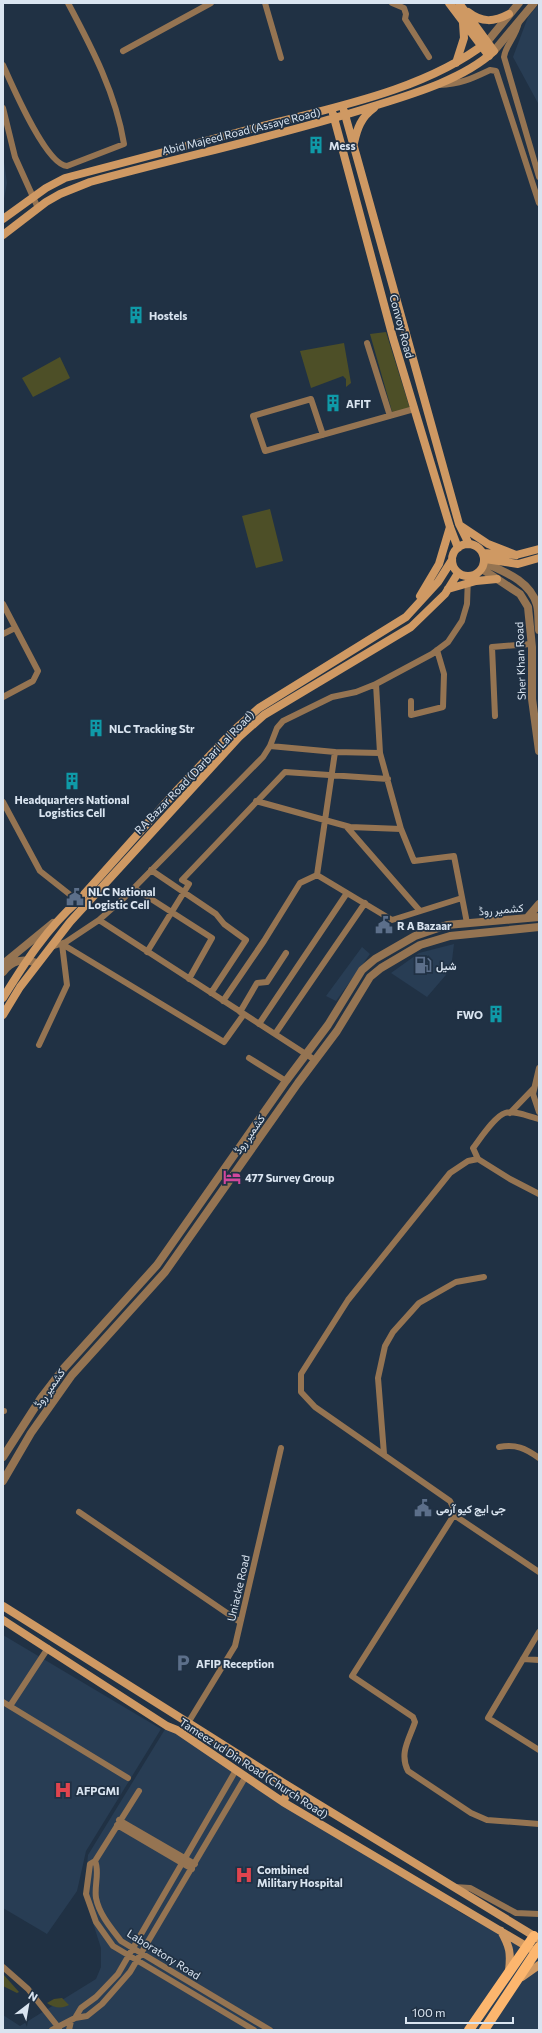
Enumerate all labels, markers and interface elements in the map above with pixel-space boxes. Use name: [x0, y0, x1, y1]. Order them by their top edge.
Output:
street label: Abid Majeed Road (Assaye Road): [160, 105, 322, 157]
building icon: Mess: [306, 135, 326, 155]
place label: Mess: [329, 139, 356, 152]
street label: Convoy Road: [387, 293, 417, 359]
building icon: Hostels: [126, 305, 146, 325]
place label: Hostels: [149, 309, 187, 322]
building icon: AFIT: [323, 393, 343, 413]
place label: AFIT: [346, 397, 371, 410]
street label: Sher Khan Road: [512, 622, 528, 700]
street label: RA Bazar Road (Darbari Lal Road): [132, 708, 256, 836]
building icon: NLC Tracking Str: [86, 718, 106, 738]
place label: NLC Tracking Str: [109, 722, 195, 735]
building icon: Headquarters National Logistics Cell: [62, 771, 82, 791]
place label: Headquarters National Logistics Cell: [15, 793, 129, 819]
place label: NLC National Logistic Cell: [88, 885, 156, 911]
public building icon: NLC National Logistic Cell: [65, 887, 85, 907]
street label: کشمیر روڈ: [478, 901, 524, 918]
public building icon: R A Bazaar: [374, 915, 394, 935]
place label: R A Bazaar: [397, 919, 452, 932]
fuel station icon: شیل: [413, 955, 433, 975]
place label: شیل: [436, 959, 457, 973]
building icon: FWO: [486, 1004, 506, 1024]
place label: FWO: [456, 1008, 483, 1021]
street label: کشمیر روڈ: [231, 1112, 268, 1157]
hotel icon: 477 Survey Group: [222, 1167, 242, 1187]
place label: 477 Survey Group: [245, 1171, 335, 1184]
street label: کشمیر روڈ: [31, 1366, 68, 1411]
public building icon: جی ایچ کیو آرمی: [413, 1498, 433, 1518]
place label: جی ایچ کیو آرمی: [436, 1502, 506, 1517]
street label: Uniacke Road: [224, 1554, 252, 1622]
parking icon: AFIP Reception: [173, 1653, 193, 1673]
place label: AFIP Reception: [196, 1657, 274, 1670]
street label: Tameez ud Din Road (Church Road): [177, 1715, 331, 1821]
hospital icon: AFPGMI: [53, 1780, 73, 1800]
place label: AFPGMI: [76, 1784, 119, 1797]
place label: Combined Military Hospital: [257, 1863, 343, 1889]
hospital icon: Combined Military Hospital: [234, 1865, 254, 1885]
street label: Laboratory Road: [125, 1926, 203, 1982]
north arrow: [8, 1985, 48, 2025]
text: N: [27, 1988, 40, 2004]
scale bar: [406, 1999, 513, 2025]
text: 100 m: [412, 2005, 446, 2019]

